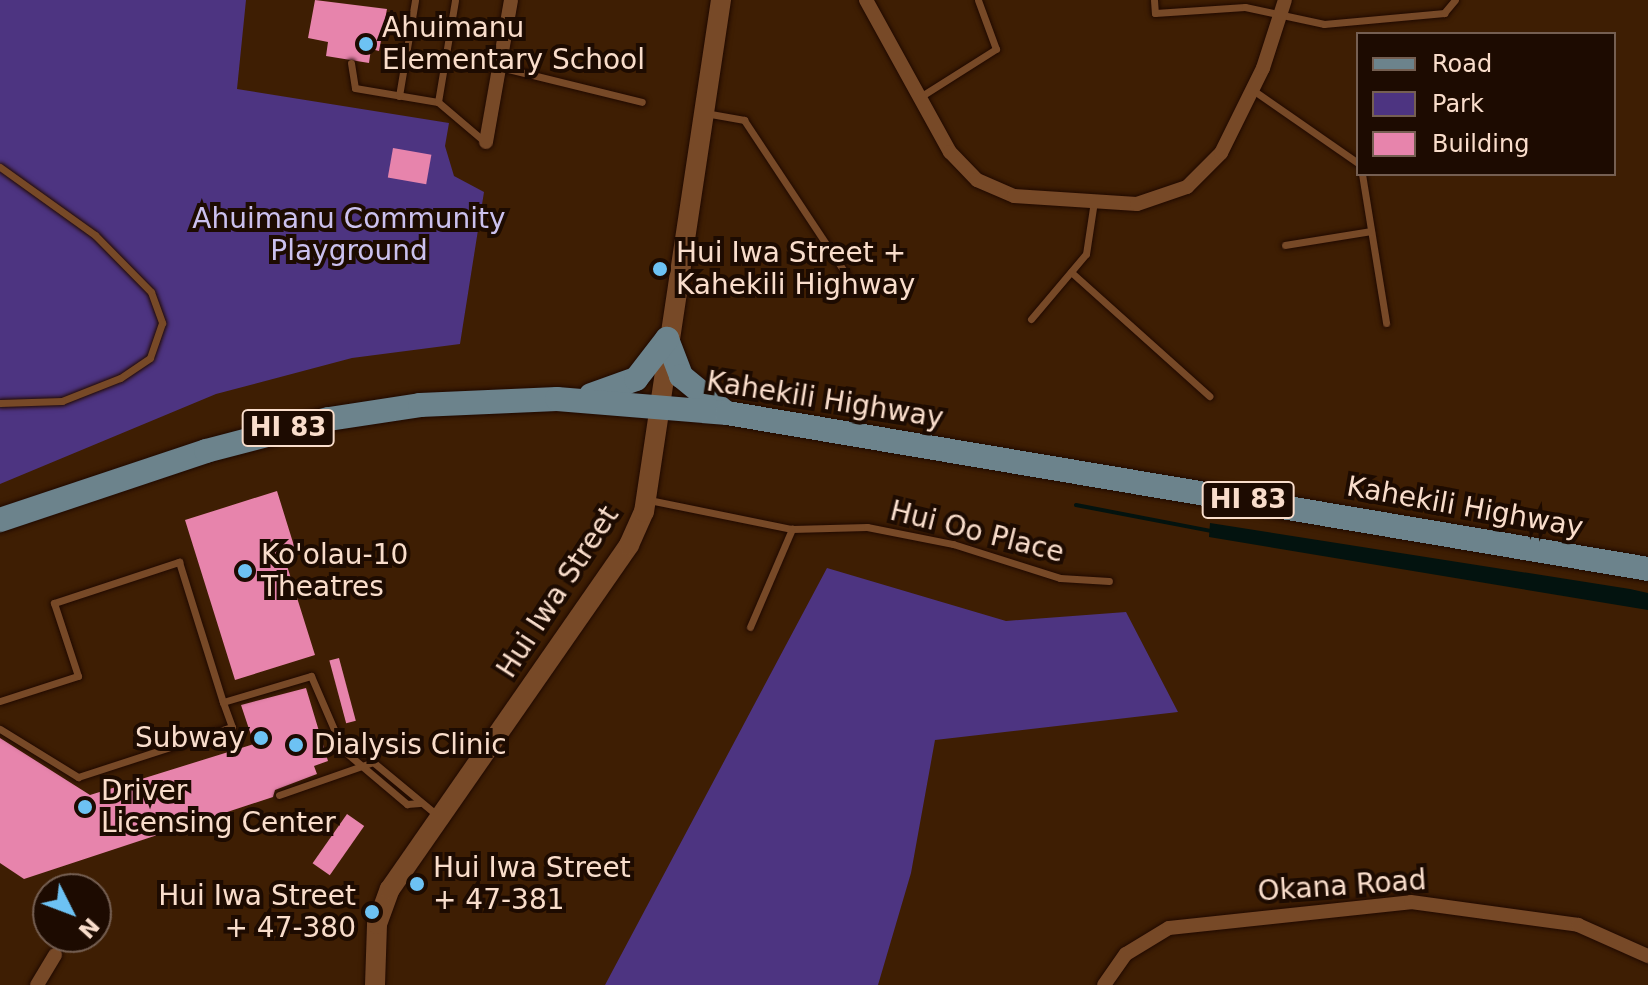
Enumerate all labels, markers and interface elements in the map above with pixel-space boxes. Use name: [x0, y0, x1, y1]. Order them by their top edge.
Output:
place label: Ahuimanu Elementary School: [382, 11, 645, 77]
legend: [1356, 32, 1616, 176]
marker: Ahuimanu Elementary School: [357, 35, 375, 53]
text: Road: [1432, 50, 1492, 78]
text: Park: [1432, 90, 1484, 118]
text: Building: [1432, 130, 1529, 158]
park label: Ahuimanu Community Playground: [192, 202, 506, 268]
place label: Hui Iwa Street + Kahekili Highway: [676, 236, 915, 302]
marker: Hui Iwa Street + Kahekili Highway: [651, 260, 669, 278]
street label: Kahekili Highway: [704, 365, 946, 435]
road number: HI 83: [240, 406, 336, 450]
street label: Kahekili Highway: [1344, 470, 1586, 544]
road number: HI 83: [1200, 478, 1296, 522]
street label: Hui Oo Place: [887, 494, 1067, 570]
street label: Hui Iwa Street: [490, 500, 626, 684]
place label: Ko'olau-10 Theatres: [261, 538, 408, 604]
marker: Ko'olau-10 Theatres: [236, 562, 254, 580]
place label: Subway: [135, 721, 245, 755]
place label: Dialysis Clinic: [314, 728, 507, 762]
marker: Subway: [252, 729, 270, 747]
marker: Dialysis Clinic: [285, 734, 307, 756]
place label: Driver Licensing Center: [101, 774, 336, 840]
marker: Driver Licensing Center: [76, 798, 94, 816]
place label: Hui Iwa Street + 47-381: [433, 851, 631, 917]
street label: Okana Road: [1257, 863, 1427, 909]
north arrow: [32, 873, 112, 953]
marker: Hui Iwa Street + 47-381: [408, 875, 426, 893]
place label: Hui Iwa Street + 47-380: [158, 879, 356, 945]
marker: Hui Iwa Street + 47-380: [363, 903, 381, 921]
text: N: [73, 913, 104, 943]

